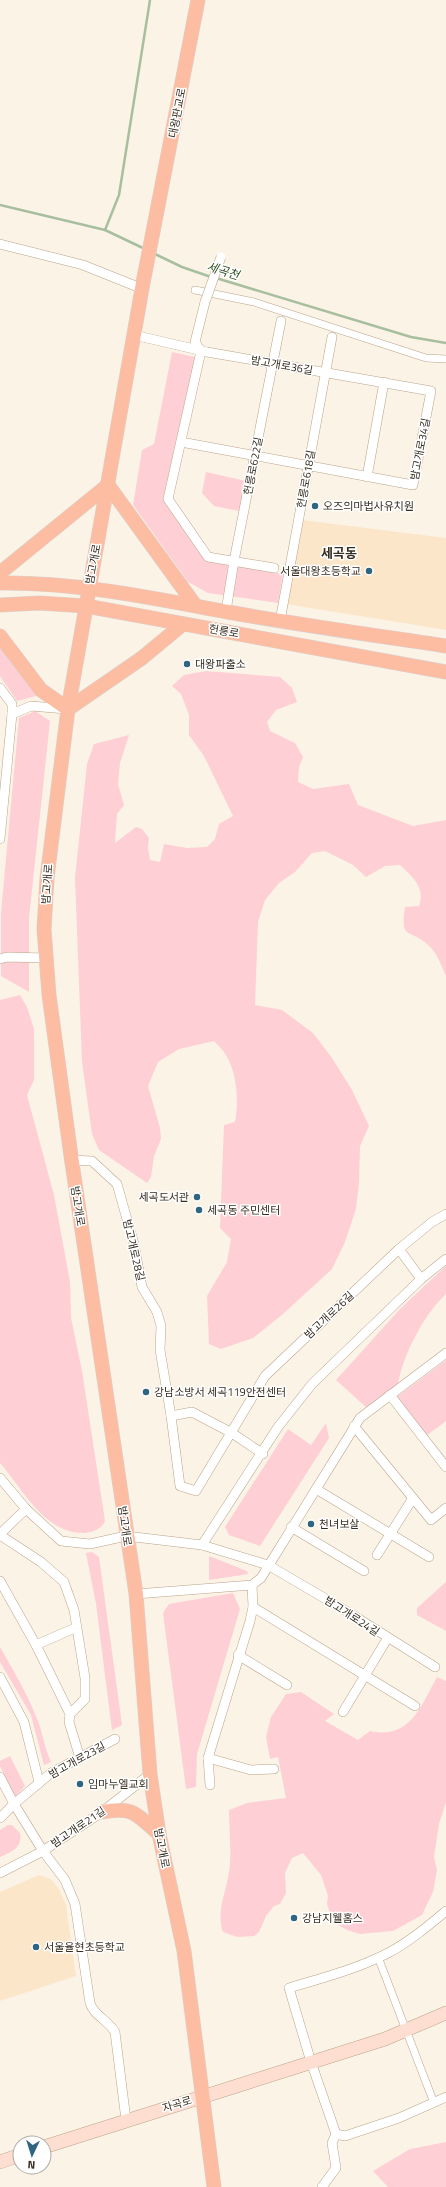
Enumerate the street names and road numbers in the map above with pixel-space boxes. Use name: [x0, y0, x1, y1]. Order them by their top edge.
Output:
street label: 대왕판교로: [164, 87, 190, 139]
street label: 밤고개로36길: [250, 352, 314, 378]
street label: 밤고개로34길: [406, 417, 434, 481]
street label: 헌릉로622길: [240, 436, 266, 496]
street label: 헌릉로618길: [293, 449, 319, 509]
street label: 밤고개로: [81, 543, 105, 585]
street label: 헌릉로: [208, 620, 240, 642]
street label: 밤고개로: [38, 863, 56, 905]
street label: 밤고개로: [67, 1185, 89, 1227]
street label: 밤고개로28길: [119, 1218, 149, 1282]
street label: 밤고개로26길: [301, 1288, 357, 1342]
street label: 밤고개로: [114, 1505, 136, 1547]
street label: 밤고개로24길: [321, 1592, 383, 1640]
street label: 밤고개로23길: [46, 1738, 108, 1782]
street label: 밤고개로21길: [47, 1803, 109, 1851]
street label: 밤고개로: [150, 1827, 174, 1869]
street label: 자곡로: [160, 2092, 194, 2116]

